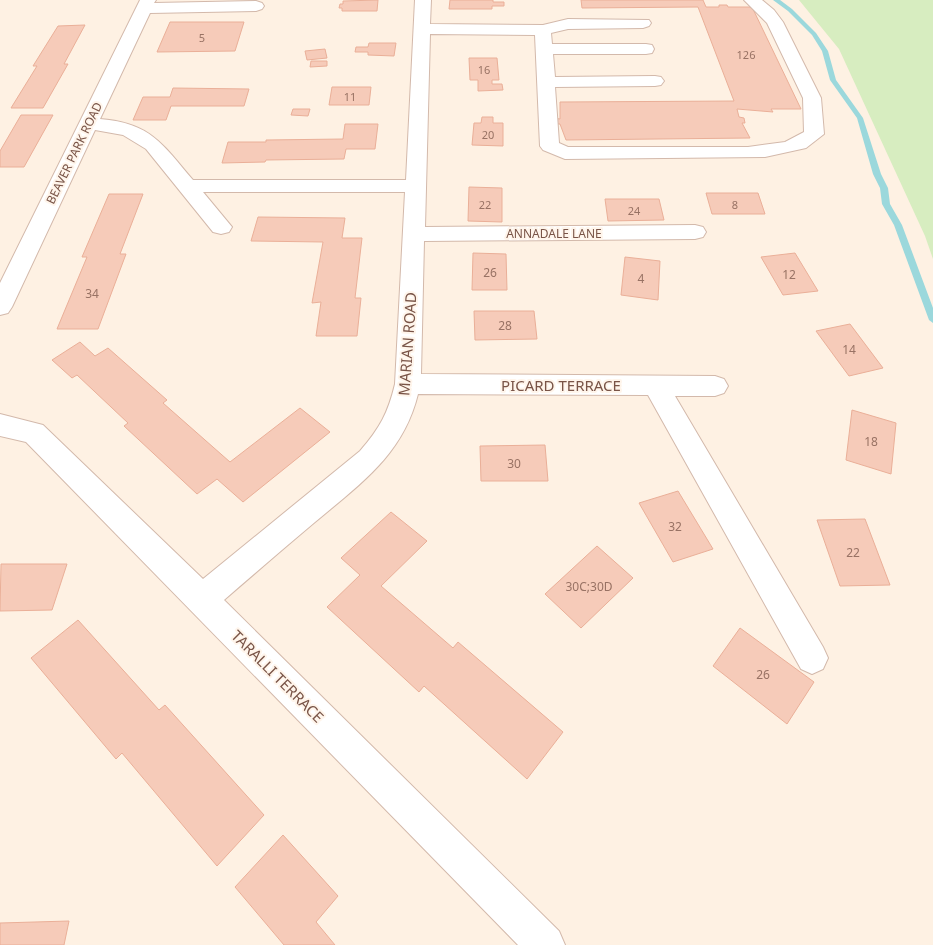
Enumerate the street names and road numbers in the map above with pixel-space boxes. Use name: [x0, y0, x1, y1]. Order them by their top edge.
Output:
street label: BEAVER PARK ROAD: [42, 99, 106, 207]
street label: ANNADALE LANE: [506, 225, 602, 242]
street label: MARIAN ROAD: [393, 291, 421, 396]
street label: PICARD TERRACE: [501, 375, 621, 395]
street label: TARALLI TERRACE: [227, 625, 329, 727]

